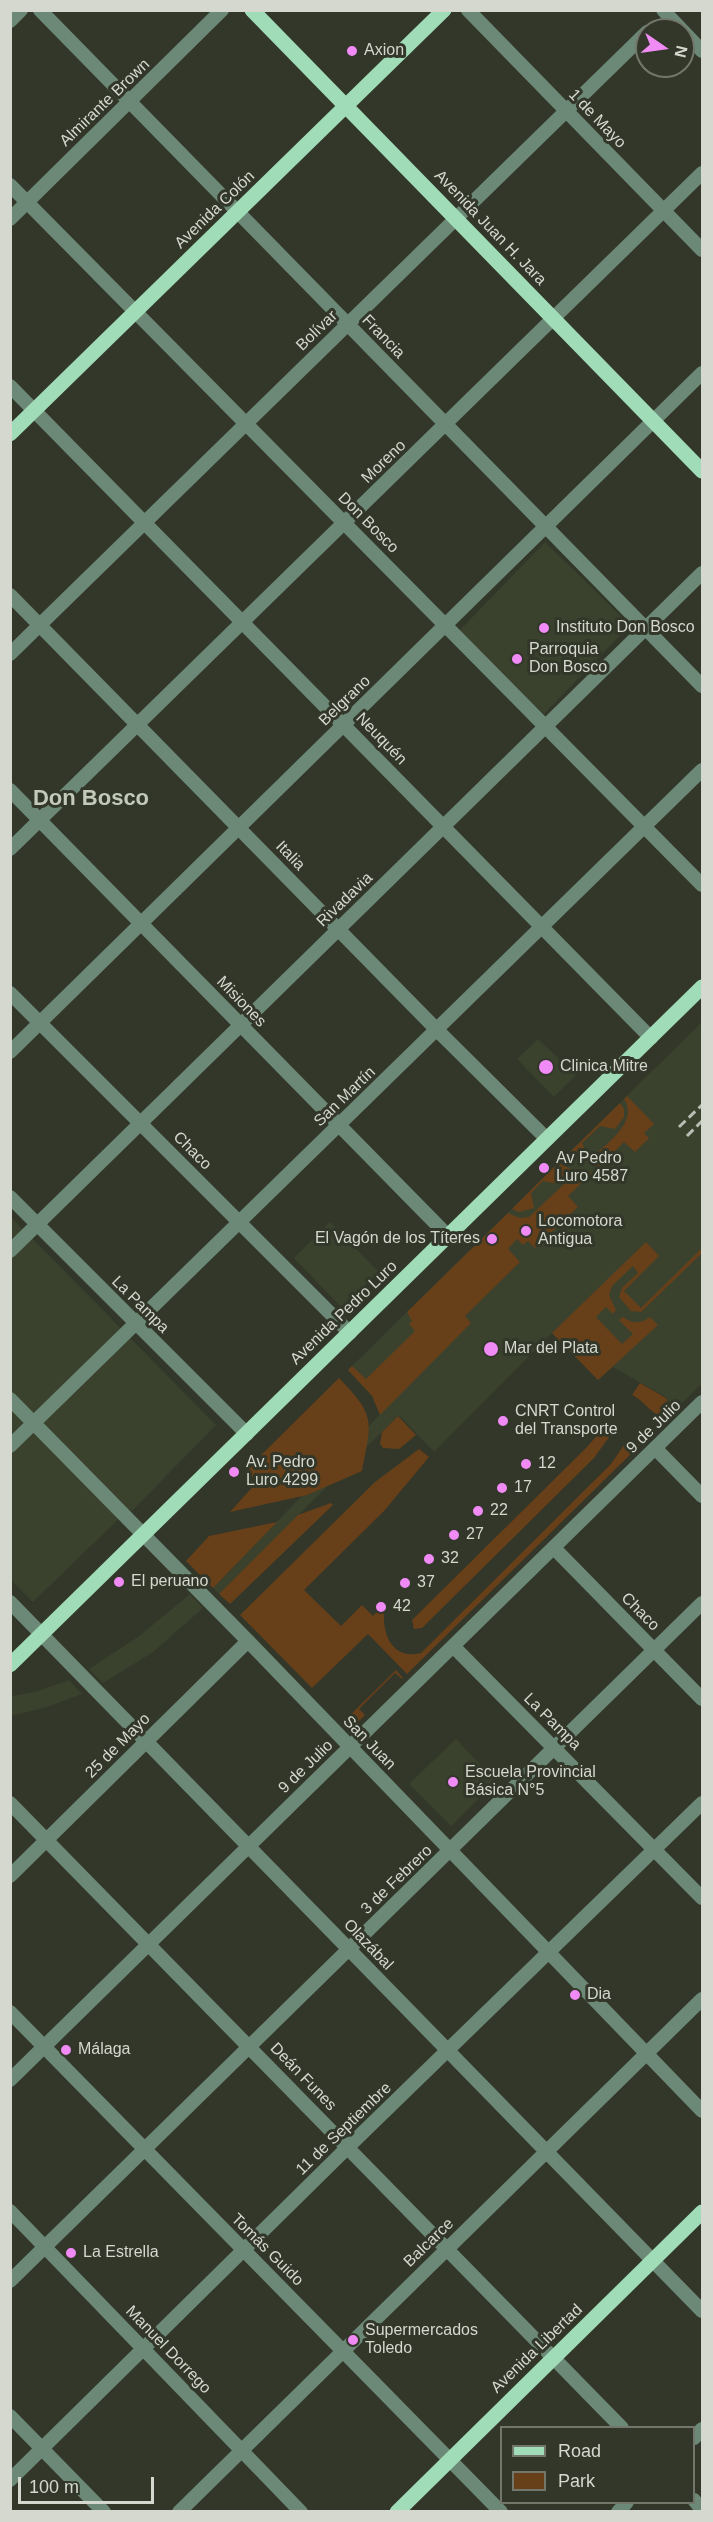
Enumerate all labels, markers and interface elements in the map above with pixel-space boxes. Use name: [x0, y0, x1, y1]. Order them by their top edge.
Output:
north arrow: [635, 18, 695, 78]
place label: Axion: [364, 41, 404, 61]
marker: Axion: [345, 44, 359, 58]
text: N: [671, 44, 691, 59]
street label: Almirante Brown: [56, 55, 154, 151]
street label: 1 de Mayo: [564, 85, 630, 153]
street label: Avenida Juan H. Jara: [430, 166, 550, 290]
street label: Avenida Colón: [171, 167, 259, 253]
street label: Bolívar: [292, 307, 342, 355]
street label: Francia: [358, 311, 408, 363]
street label: Moreno: [358, 436, 410, 488]
street label: Don Bosco: [334, 489, 402, 557]
place label: Instituto Don Bosco: [556, 618, 695, 638]
marker: Instituto Don Bosco: [537, 621, 551, 635]
place label: Parroquia Don Bosco: [529, 640, 607, 678]
marker: Parroquia Don Bosco: [510, 652, 524, 666]
street label: Belgrano: [315, 672, 375, 730]
street label: Neuquén: [352, 709, 410, 769]
district label: Don Bosco: [33, 786, 149, 812]
street label: Italia: [271, 837, 309, 875]
street label: Rivadavia: [313, 869, 377, 931]
street label: Misiones: [212, 973, 270, 1031]
place label: Clinica Mitre: [560, 1057, 648, 1077]
marker: Clinica Mitre: [537, 1058, 555, 1076]
street label: San Martín: [310, 1063, 380, 1131]
street label: Chaco: [169, 1128, 215, 1174]
place label: Av Pedro Luro 4587: [556, 1149, 628, 1187]
marker: Av Pedro Luro 4587: [537, 1161, 551, 1175]
place label: Locomotora Antigua: [538, 1212, 622, 1250]
marker: Locomotora Antigua: [519, 1224, 533, 1238]
place label: El Vagón de los Títeres: [315, 1229, 480, 1249]
marker: El Vagón de los Títeres: [485, 1232, 499, 1246]
street label: Avenida Pedro Luro: [287, 1257, 401, 1369]
street label: La Pampa: [107, 1272, 173, 1338]
place label: Mar del Plata: [504, 1339, 598, 1359]
marker: Mar del Plata: [482, 1340, 500, 1358]
street label: 9 de Julio: [623, 1396, 685, 1458]
place label: CNRT Control del Transporte: [515, 1402, 618, 1440]
marker: CNRT Control del Transporte: [496, 1414, 510, 1428]
place label: Av. Pedro Luro 4299: [246, 1453, 318, 1491]
place label: 12: [538, 1454, 556, 1474]
marker: 12: [519, 1457, 533, 1471]
marker: Av. Pedro Luro 4299: [227, 1465, 241, 1479]
place label: 17: [514, 1478, 532, 1498]
marker: 17: [495, 1481, 509, 1495]
place label: 22: [490, 1501, 508, 1521]
marker: 22: [471, 1504, 485, 1518]
place label: 27: [466, 1525, 484, 1545]
marker: 27: [447, 1528, 461, 1542]
place label: 32: [441, 1549, 459, 1569]
marker: 32: [422, 1552, 436, 1566]
place label: El peruano: [131, 1572, 208, 1592]
place label: 37: [417, 1573, 435, 1593]
marker: El peruano: [112, 1575, 126, 1589]
marker: 37: [398, 1576, 412, 1590]
street label: Chaco: [617, 1589, 663, 1635]
place label: 42: [393, 1597, 411, 1617]
marker: 42: [374, 1600, 388, 1614]
street label: La Pampa: [519, 1689, 585, 1755]
street label: 25 de Mayo: [82, 1710, 154, 1782]
street label: San Juan: [339, 1712, 399, 1774]
street label: 9 de Julio: [275, 1736, 337, 1798]
place label: Escuela Provincial Básica N°5: [465, 1763, 596, 1801]
marker: Escuela Provincial Básica N°5: [446, 1775, 460, 1789]
street label: 3 de Febrero: [357, 1841, 437, 1919]
street label: Olazábal: [339, 1916, 397, 1974]
place label: Dia: [587, 1985, 611, 2005]
marker: Dia: [568, 1988, 582, 2002]
street label: Deán Funes: [266, 2039, 340, 2115]
place label: Málaga: [78, 2040, 130, 2060]
marker: Málaga: [59, 2043, 73, 2057]
street label: 11 de Septiembre: [292, 2079, 396, 2179]
street label: Tomás Guido: [227, 2210, 307, 2290]
street label: Balcarce: [400, 2214, 458, 2272]
place label: La Estrella: [83, 2243, 159, 2263]
marker: La Estrella: [64, 2246, 78, 2260]
street label: Avenida Libertad: [487, 2300, 587, 2398]
street label: Manuel Dorrego: [121, 2302, 215, 2398]
place label: Supermercados Toledo: [365, 2321, 478, 2359]
marker: Supermercados Toledo: [346, 2333, 360, 2347]
legend: [500, 2426, 695, 2504]
text: Road: [558, 2441, 601, 2461]
scale bar: [21, 2465, 158, 2503]
text: Park: [558, 2471, 595, 2491]
text: 100 m: [29, 2477, 79, 2497]

